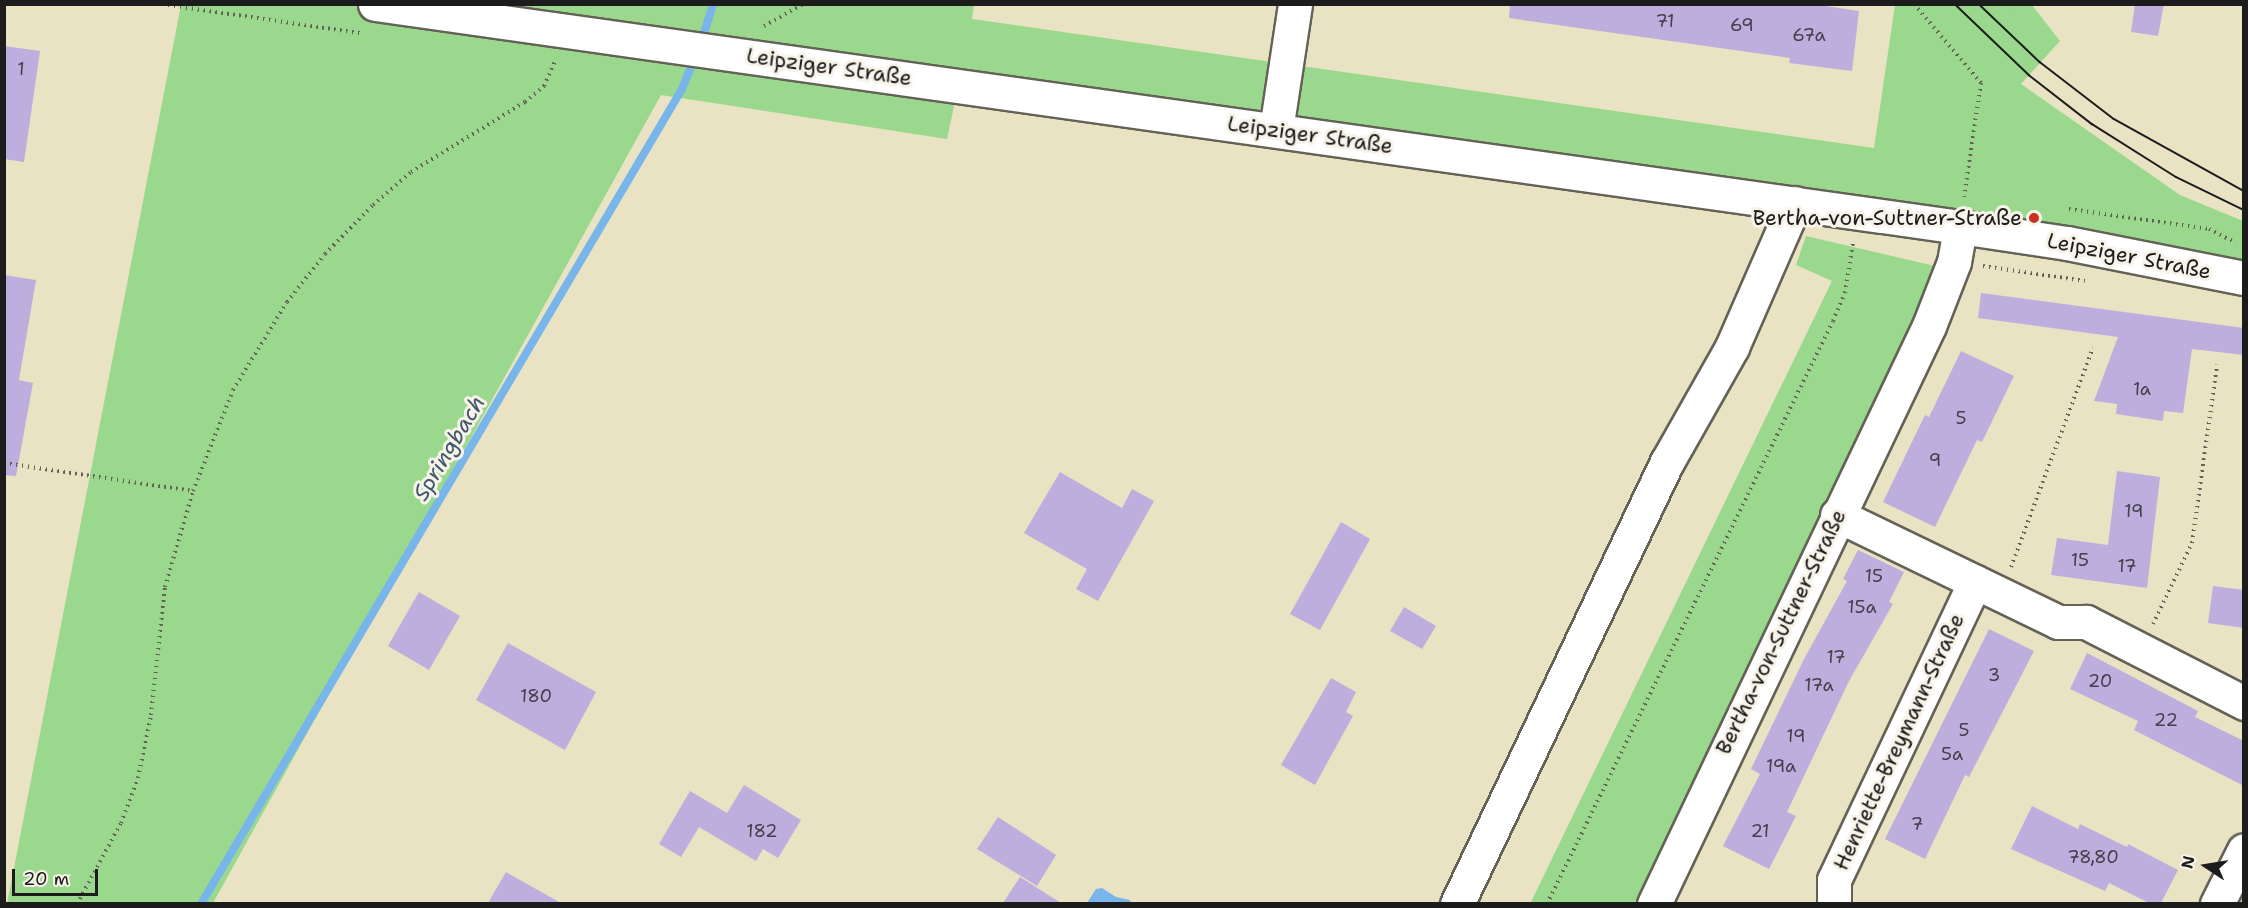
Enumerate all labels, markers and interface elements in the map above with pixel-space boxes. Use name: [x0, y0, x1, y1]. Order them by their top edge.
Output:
house number: 71: [1655, 10, 1675, 32]
house number: 69: [1730, 14, 1754, 36]
house number: 67a: [1792, 24, 1826, 46]
street label: Leipziger Straße: [745, 43, 913, 91]
house number: 1: [17, 58, 25, 80]
street label: Leipziger Straße: [1226, 111, 1394, 159]
place label: Bertha-von-Suttner-Straße: [1753, 205, 2022, 231]
marker: Bertha-von-Suttner-Straße: [2027, 211, 2041, 225]
street label: Leipziger Straße: [2045, 228, 2213, 284]
house number: 1a: [2133, 378, 2151, 400]
water label: Springbach: [407, 391, 491, 505]
house number: 5: [1955, 407, 1967, 429]
house number: 9: [1929, 449, 1941, 471]
house number: 19: [2124, 500, 2144, 522]
street label: Bertha-von-Suttner-Straße: [1711, 506, 1851, 758]
house number: 15: [2071, 549, 2089, 571]
house number: 17: [2117, 555, 2137, 577]
house number: 15: [1865, 565, 1883, 587]
house number: 15a: [1847, 596, 1877, 618]
street label: Henriette-Breymann-Straße: [1828, 610, 1970, 874]
house number: 17: [1826, 646, 1846, 668]
house number: 3: [1988, 664, 2000, 686]
house number: 20: [2088, 670, 2112, 692]
house number: 17a: [1804, 674, 1834, 696]
house number: 180: [520, 685, 552, 707]
house number: 22: [2154, 709, 2178, 731]
house number: 5: [1958, 719, 1970, 741]
house number: 19: [1786, 725, 1806, 747]
house number: 5a: [1941, 743, 1963, 765]
house number: 19a: [1766, 755, 1796, 777]
house number: 7: [1911, 813, 1923, 835]
house number: 182: [746, 820, 778, 842]
house number: 21: [1750, 820, 1770, 842]
north arrow: [2176, 836, 2236, 896]
house number: 78,80: [2067, 846, 2119, 868]
text: N: [2176, 854, 2199, 871]
scale bar: [15, 857, 100, 895]
text: 20 m: [23, 867, 69, 891]

